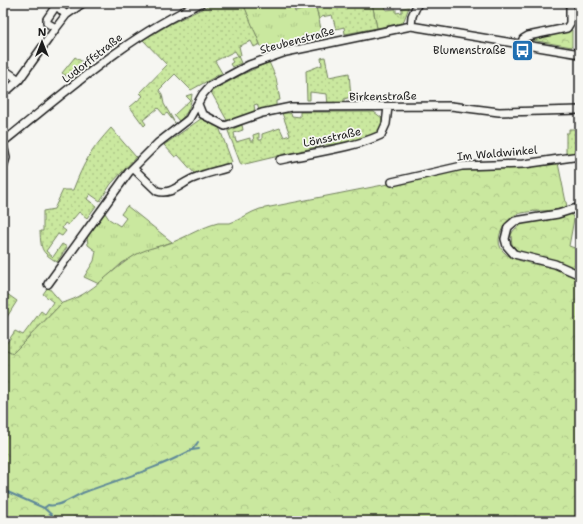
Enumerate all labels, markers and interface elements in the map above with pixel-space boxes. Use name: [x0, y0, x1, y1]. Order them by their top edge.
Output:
north arrow: [22, 22, 62, 62]
street label: Steubenstraße: [258, 23, 336, 58]
text: N: [38, 25, 47, 40]
street label: Ludorffstraße: [59, 30, 126, 87]
bus stop icon: Blumenstraße: [509, 37, 535, 63]
place label: Blumenstraße: [433, 43, 506, 58]
street label: Birkenstraße: [349, 88, 417, 105]
street label: Lönsstraße: [302, 124, 362, 151]
street label: Im Waldwinkel: [456, 142, 538, 164]

